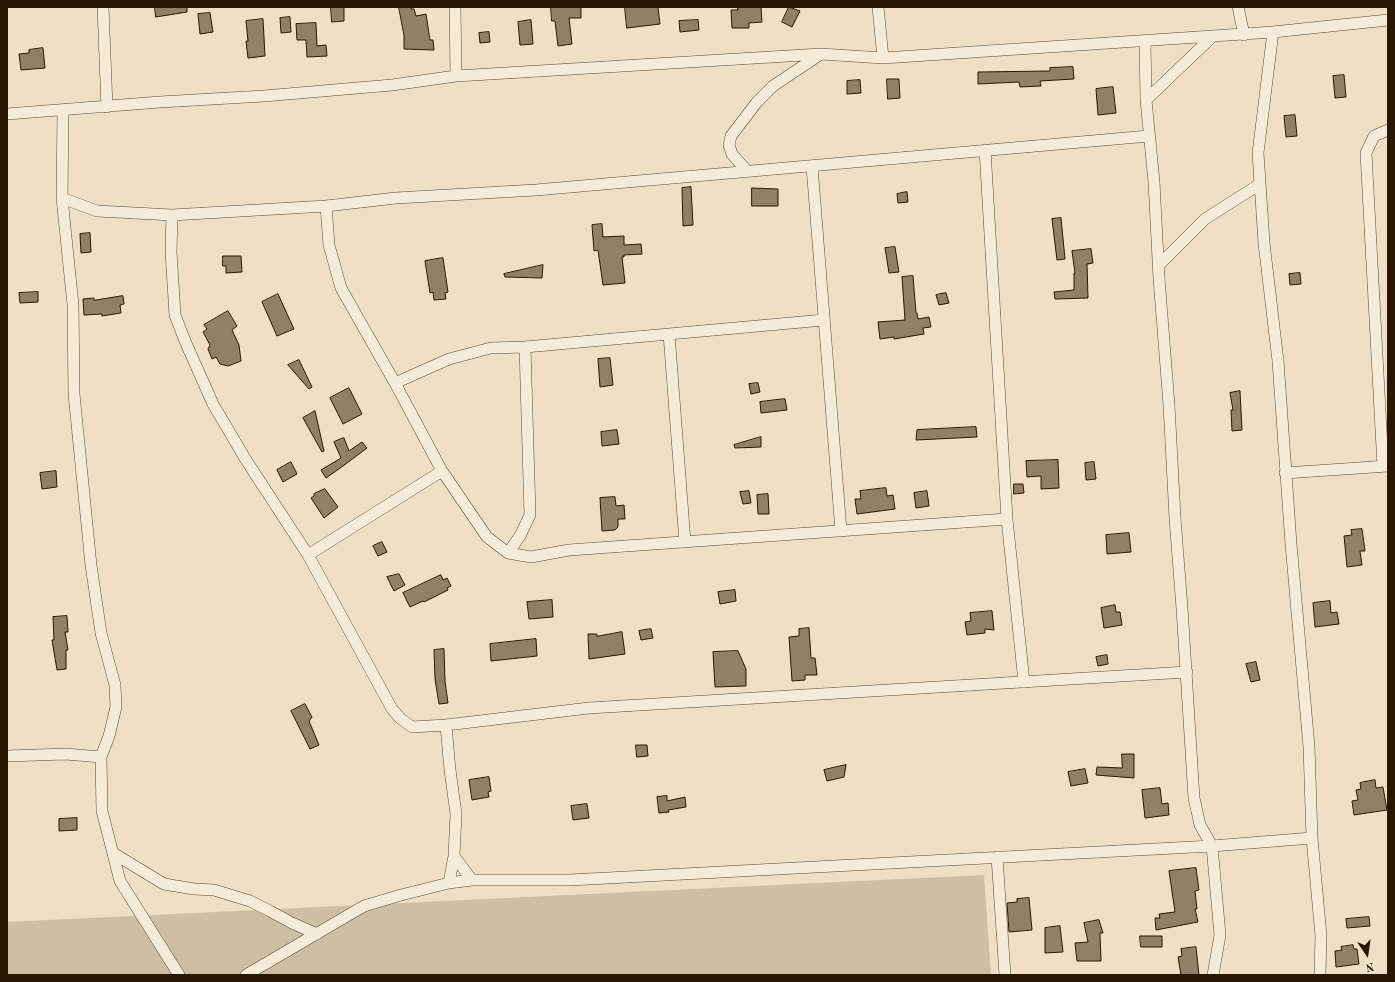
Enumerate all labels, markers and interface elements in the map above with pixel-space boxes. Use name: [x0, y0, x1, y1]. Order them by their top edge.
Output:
north arrow: [1347, 934, 1387, 974]
text: N: [1364, 960, 1375, 972]

